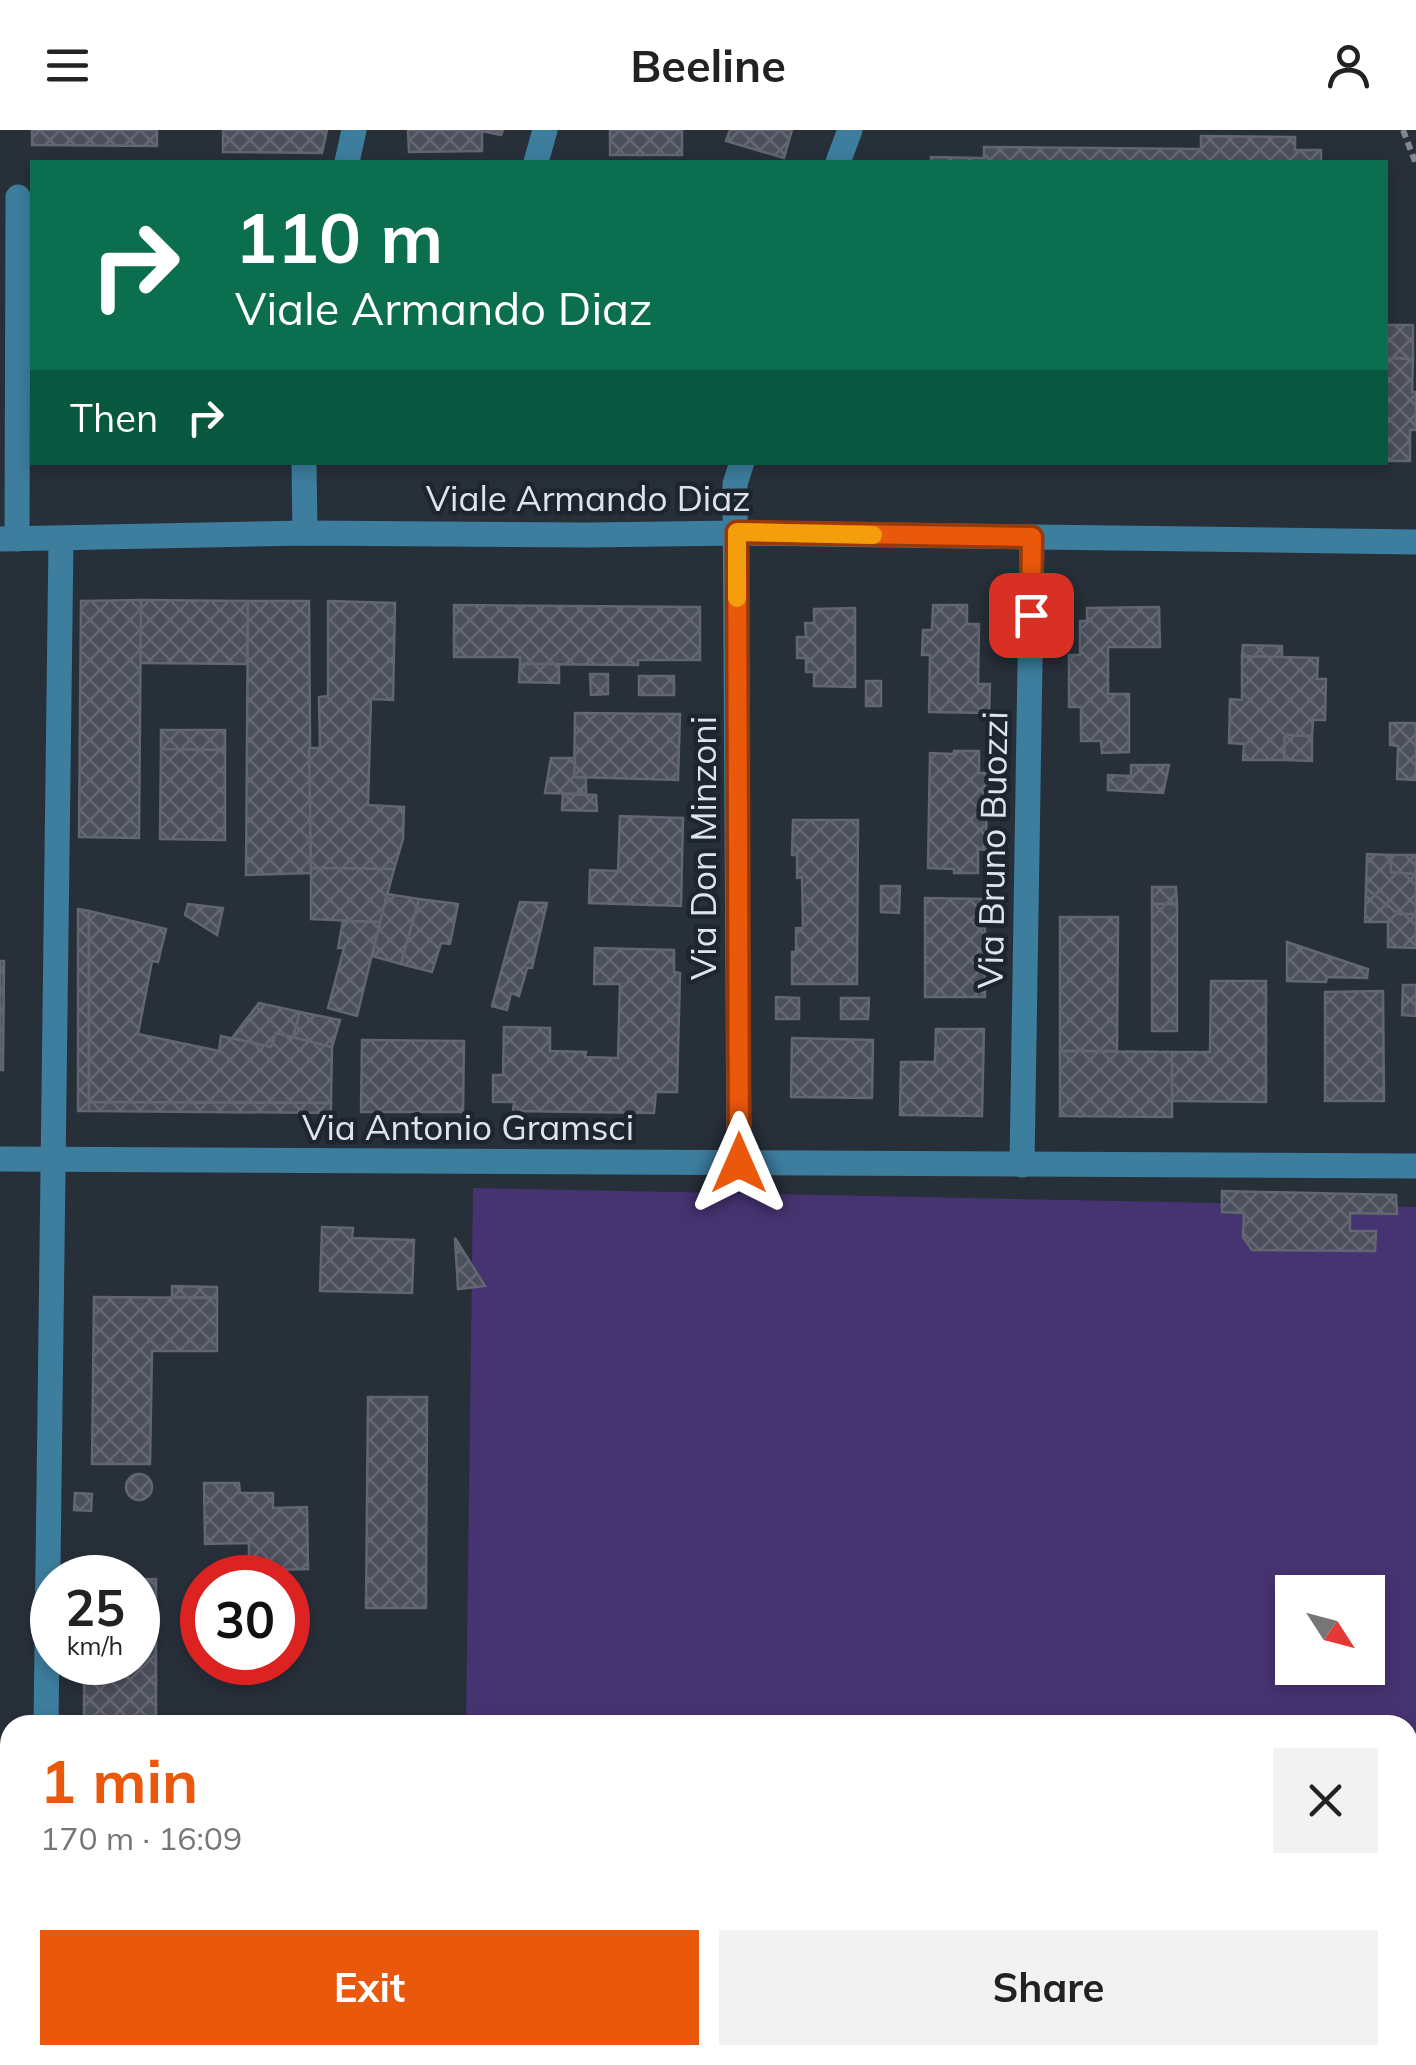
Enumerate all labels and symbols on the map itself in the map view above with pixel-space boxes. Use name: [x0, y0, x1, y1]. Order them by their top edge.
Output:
street label: Viale Armando Diaz: [426, 476, 750, 520]
pin: [989, 573, 1074, 658]
street label: Via Bruno Buozzi: [968, 711, 1016, 989]
street label: Via Don Minzoni: [681, 716, 725, 980]
street label: Via Antonio Gramsci: [302, 1105, 634, 1149]
position arrow: [687, 1111, 791, 1215]
speed limit sign: 30: [180, 1555, 310, 1685]
north arrow: [1275, 1575, 1385, 1685]

